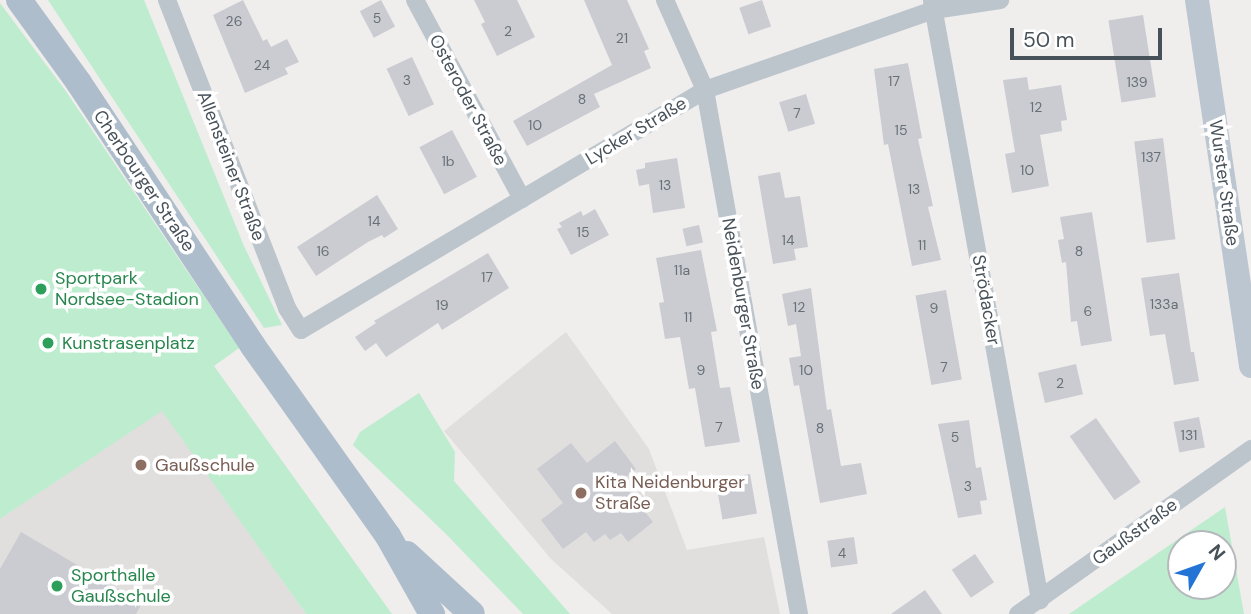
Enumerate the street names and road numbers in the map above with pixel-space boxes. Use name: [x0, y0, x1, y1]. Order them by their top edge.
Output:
street label: Osteroder Straße: [424, 31, 512, 169]
street label: Allensteiner Straße: [193, 88, 269, 244]
street label: Lycker Straße: [582, 92, 690, 170]
street label: Cherbourger Straße: [89, 106, 199, 256]
street label: Wurster Straße: [1204, 119, 1244, 247]
street label: Neidenburger Straße: [717, 216, 769, 392]
street label: Strödacker: [967, 253, 1005, 347]
street label: Gaußstraße: [1088, 494, 1182, 570]

